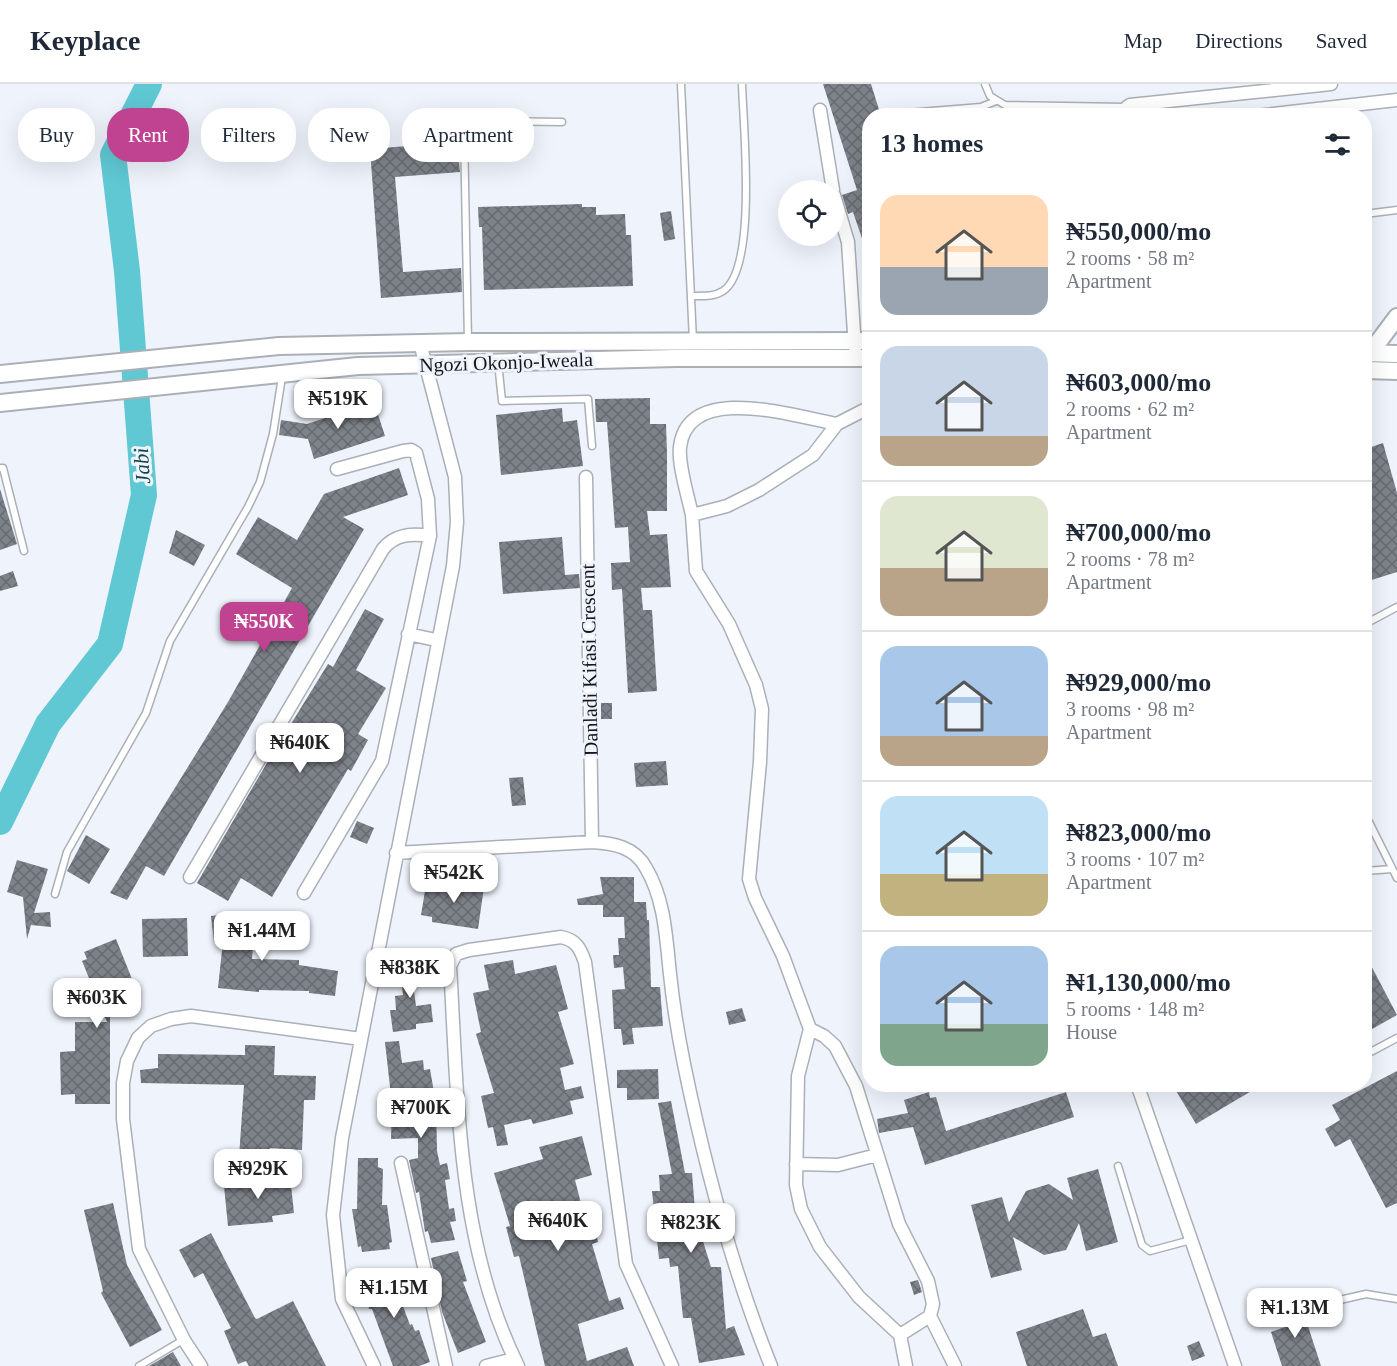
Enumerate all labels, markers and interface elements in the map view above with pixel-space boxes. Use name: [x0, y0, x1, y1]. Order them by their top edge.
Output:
text: Keyplace: [30, 25, 140, 56]
text: Map: [1124, 29, 1162, 53]
text: Directions: [1195, 29, 1283, 53]
text: Saved: [1316, 29, 1367, 53]
chip: Buy: [18, 108, 95, 162]
chip: Rent: [107, 108, 189, 162]
chip: Filters: [201, 108, 296, 162]
chip: New: [308, 108, 390, 162]
chip: Apartment: [402, 108, 534, 162]
icon: filters: [1321, 128, 1354, 161]
text: 13 homes: [880, 129, 983, 158]
map controls: [778, 180, 844, 246]
button: locate: [778, 180, 844, 246]
text: ₦550,000/mo: [1066, 217, 1211, 246]
icon: home: [928, 219, 1000, 291]
text: 2 rooms · 58 m²: [1066, 247, 1194, 269]
text: Apartment: [1066, 270, 1152, 292]
street label: Ngozi Okonjo-Iweala: [419, 348, 593, 377]
text: ₦603,000/mo: [1066, 368, 1211, 397]
icon: home: [928, 370, 1000, 442]
pin: ₦519K: [296, 379, 380, 430]
text: ₦519K: [308, 387, 368, 409]
text: 2 rooms · 62 m²: [1066, 398, 1194, 420]
text: Apartment: [1066, 421, 1152, 443]
water label: Jabi: [129, 447, 155, 485]
text: ₦700,000/mo: [1066, 518, 1211, 547]
icon: home: [928, 520, 1000, 592]
text: 2 rooms · 78 m²: [1066, 548, 1194, 570]
street label: Danladi Kifasi Crescent: [576, 563, 602, 756]
text: Apartment: [1066, 571, 1152, 593]
pin: ₦550K: [222, 602, 306, 653]
text: ₦550K: [234, 610, 294, 632]
text: ₦929,000/mo: [1066, 668, 1211, 697]
icon: home: [928, 670, 1000, 742]
text: 3 rooms · 98 m²: [1066, 698, 1194, 720]
text: Apartment: [1066, 721, 1152, 743]
pin: ₦640K: [258, 723, 342, 774]
text: ₦640K: [270, 731, 330, 753]
text: ₦823,000/mo: [1066, 818, 1211, 847]
icon: home: [928, 820, 1000, 892]
text: 3 rooms · 107 m²: [1066, 848, 1204, 870]
pin: ₦542K: [412, 853, 496, 904]
text: ₦542K: [424, 861, 484, 883]
text: Apartment: [1066, 871, 1152, 893]
pin: ₦1.44M: [213, 911, 311, 962]
text: ₦1.44M: [228, 919, 296, 941]
pin: ₦838K: [368, 948, 452, 999]
text: ₦838K: [380, 956, 440, 978]
text: ₦1,130,000/mo: [1066, 968, 1231, 997]
icon: home: [928, 970, 1000, 1042]
pin: ₦603K: [55, 978, 139, 1029]
text: ₦603K: [67, 986, 127, 1008]
text: 5 rooms · 148 m²: [1066, 998, 1204, 1020]
text: House: [1066, 1021, 1117, 1043]
pin: ₦700K: [379, 1088, 463, 1139]
text: ₦700K: [391, 1096, 451, 1118]
pin: ₦929K: [216, 1149, 300, 1200]
text: ₦929K: [228, 1157, 288, 1179]
pin: ₦640K: [516, 1201, 600, 1252]
pin: ₦823K: [649, 1203, 733, 1254]
text: ₦640K: [528, 1209, 588, 1231]
text: ₦823K: [661, 1211, 721, 1233]
pin: ₦1.15M: [345, 1268, 443, 1319]
text: ₦1.15M: [360, 1276, 428, 1298]
pin: ₦1.13M: [1246, 1288, 1344, 1339]
text: ₦1.13M: [1261, 1296, 1329, 1318]

